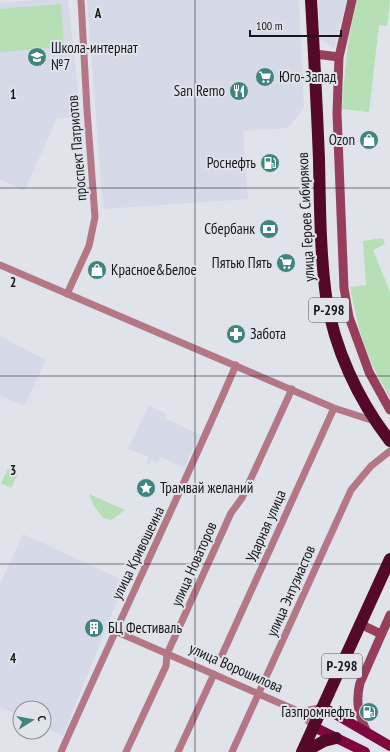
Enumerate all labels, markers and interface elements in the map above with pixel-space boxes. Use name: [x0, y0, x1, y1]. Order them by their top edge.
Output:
text: A: [94, 5, 102, 22]
scale bar: [250, 12, 341, 38]
text: 100 m: [256, 18, 283, 33]
place label: Школа-интернат №7: [51, 38, 138, 74]
school or university icon: Школа-интернат №7: [26, 46, 48, 68]
supermarket icon: Юго-Запад: [254, 66, 276, 88]
place label: Юго-Запад: [279, 67, 337, 86]
restaurant icon: San Remo: [228, 80, 250, 102]
place label: San Remo: [174, 81, 225, 100]
text: 1: [10, 86, 16, 103]
street label: проспект Патриотов: [62, 94, 91, 202]
shop icon: Ozon: [358, 129, 380, 151]
place label: Ozon: [329, 130, 355, 149]
fuel station icon: Роснефть: [259, 152, 281, 174]
street label: улица Героев Сибиряков: [293, 152, 318, 282]
place label: Роснефть: [207, 153, 256, 172]
bank icon: Сбербанк: [258, 218, 280, 240]
place label: Сбербанк: [204, 219, 255, 238]
supermarket icon: Пятью Пять: [275, 252, 297, 274]
place label: Пятью Пять: [212, 253, 272, 272]
shop icon: Красное&Белое: [86, 259, 108, 281]
place label: Красное&Белое: [111, 260, 197, 279]
text: 2: [10, 274, 16, 291]
road number: Р-298: [309, 298, 349, 322]
pharmacy icon: Забота: [225, 323, 247, 345]
place label: Забота: [250, 324, 286, 343]
text: 3: [10, 462, 16, 479]
place icon: Трамвай желаний: [135, 477, 157, 499]
place label: Трамвай желаний: [160, 478, 253, 497]
street label: Ударная улица: [241, 487, 290, 565]
street label: улица Кривошеина: [107, 503, 168, 602]
street label: улица Новаторов: [166, 519, 221, 609]
street label: улица Энтузиастов: [262, 542, 319, 639]
building icon: БЦ Фестиваль: [83, 617, 105, 639]
place label: БЦ Фестиваль: [108, 618, 182, 637]
street label: улица Ворошилова: [186, 638, 286, 697]
text: 4: [10, 650, 17, 667]
road number: Р-298: [322, 654, 362, 678]
north arrow: [12, 700, 52, 740]
fuel station icon: Газпромнефть: [358, 701, 380, 723]
place label: Газпромнефть: [281, 702, 355, 721]
text: С: [34, 714, 49, 722]

